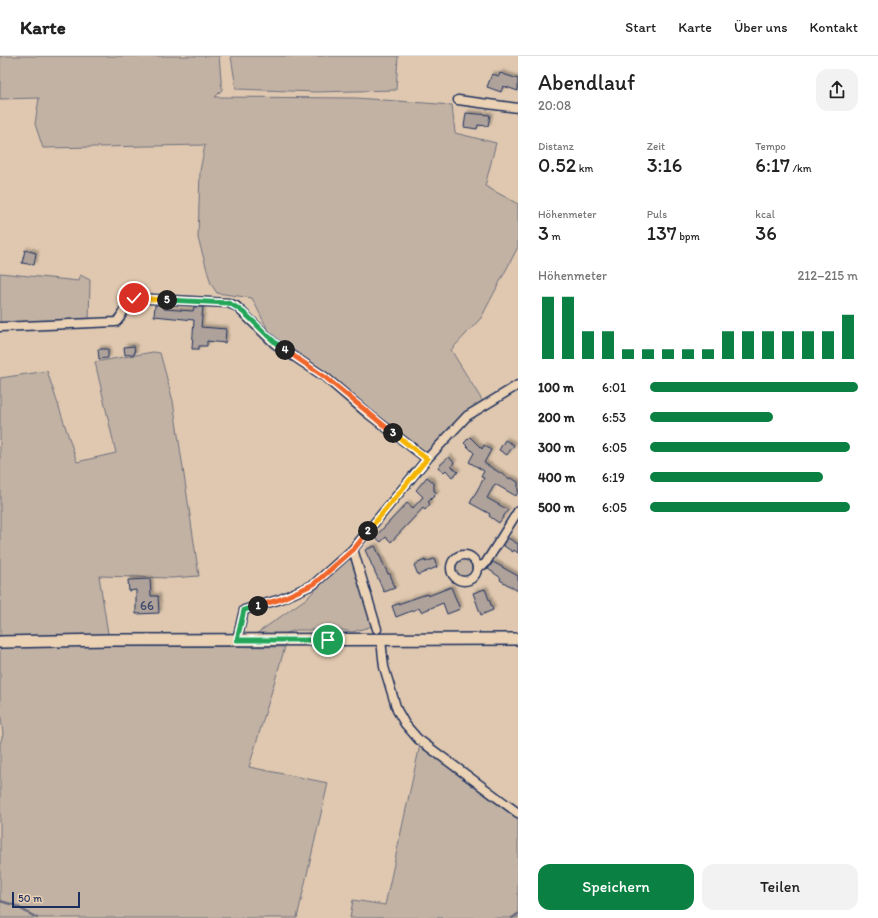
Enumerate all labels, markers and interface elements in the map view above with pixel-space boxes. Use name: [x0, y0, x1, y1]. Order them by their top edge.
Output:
text: Karte: [20, 16, 66, 39]
text: Start: [625, 19, 656, 36]
text: Karte: [678, 19, 712, 36]
text: Über uns: [734, 19, 787, 36]
text: Kontakt: [809, 19, 858, 36]
text: Abendlauf: [538, 69, 635, 96]
button: share: [816, 69, 858, 111]
text: 20:08: [538, 98, 571, 113]
text: Distanz: [538, 140, 574, 153]
text: Zeit: [647, 140, 665, 153]
text: Tempo: [755, 140, 786, 153]
text: 0.52: [538, 153, 576, 177]
text: 3:16: [647, 153, 682, 177]
text: 6:17: [755, 153, 790, 177]
text: km: [576, 162, 593, 175]
text: /km: [790, 162, 812, 175]
text: Höhenmeter: [538, 208, 596, 221]
text: Puls: [647, 208, 667, 221]
text: kcal: [755, 208, 775, 221]
text: 3: [538, 221, 549, 245]
text: 137: [647, 221, 677, 245]
text: 36: [755, 221, 777, 245]
text: m: [549, 230, 561, 243]
text: bpm: [677, 230, 700, 243]
text: Höhenmeter: [538, 268, 607, 283]
text: 212–215 m: [797, 268, 858, 283]
pin: [117, 281, 151, 315]
icon: check: [123, 287, 145, 309]
pin: 5: [157, 290, 177, 310]
text: 5: [164, 293, 170, 306]
pin: 4: [275, 340, 295, 360]
text: 4: [282, 343, 288, 356]
text: 100 m: [538, 380, 574, 395]
text: 6:01: [602, 380, 626, 395]
text: 200 m: [538, 410, 575, 425]
text: 6:53: [602, 410, 626, 425]
pin: 3: [383, 423, 403, 443]
text: 3: [390, 426, 396, 439]
text: 300 m: [538, 440, 575, 455]
text: 6:05: [602, 440, 627, 455]
text: 400 m: [538, 470, 576, 485]
text: 6:19: [602, 470, 625, 485]
text: 500 m: [538, 500, 575, 515]
text: 6:05: [602, 500, 627, 515]
pin: 2: [358, 521, 378, 541]
text: 2: [365, 524, 371, 537]
pin: 1: [248, 596, 268, 616]
house number: 66: [140, 598, 154, 613]
text: 1: [255, 599, 261, 612]
pin: [311, 623, 345, 657]
icon: arrive: [317, 629, 339, 651]
button: Speichern: [538, 864, 694, 910]
button: Teilen: [702, 864, 858, 910]
scale bar: [12, 890, 80, 909]
text: 50 m: [18, 892, 42, 905]

